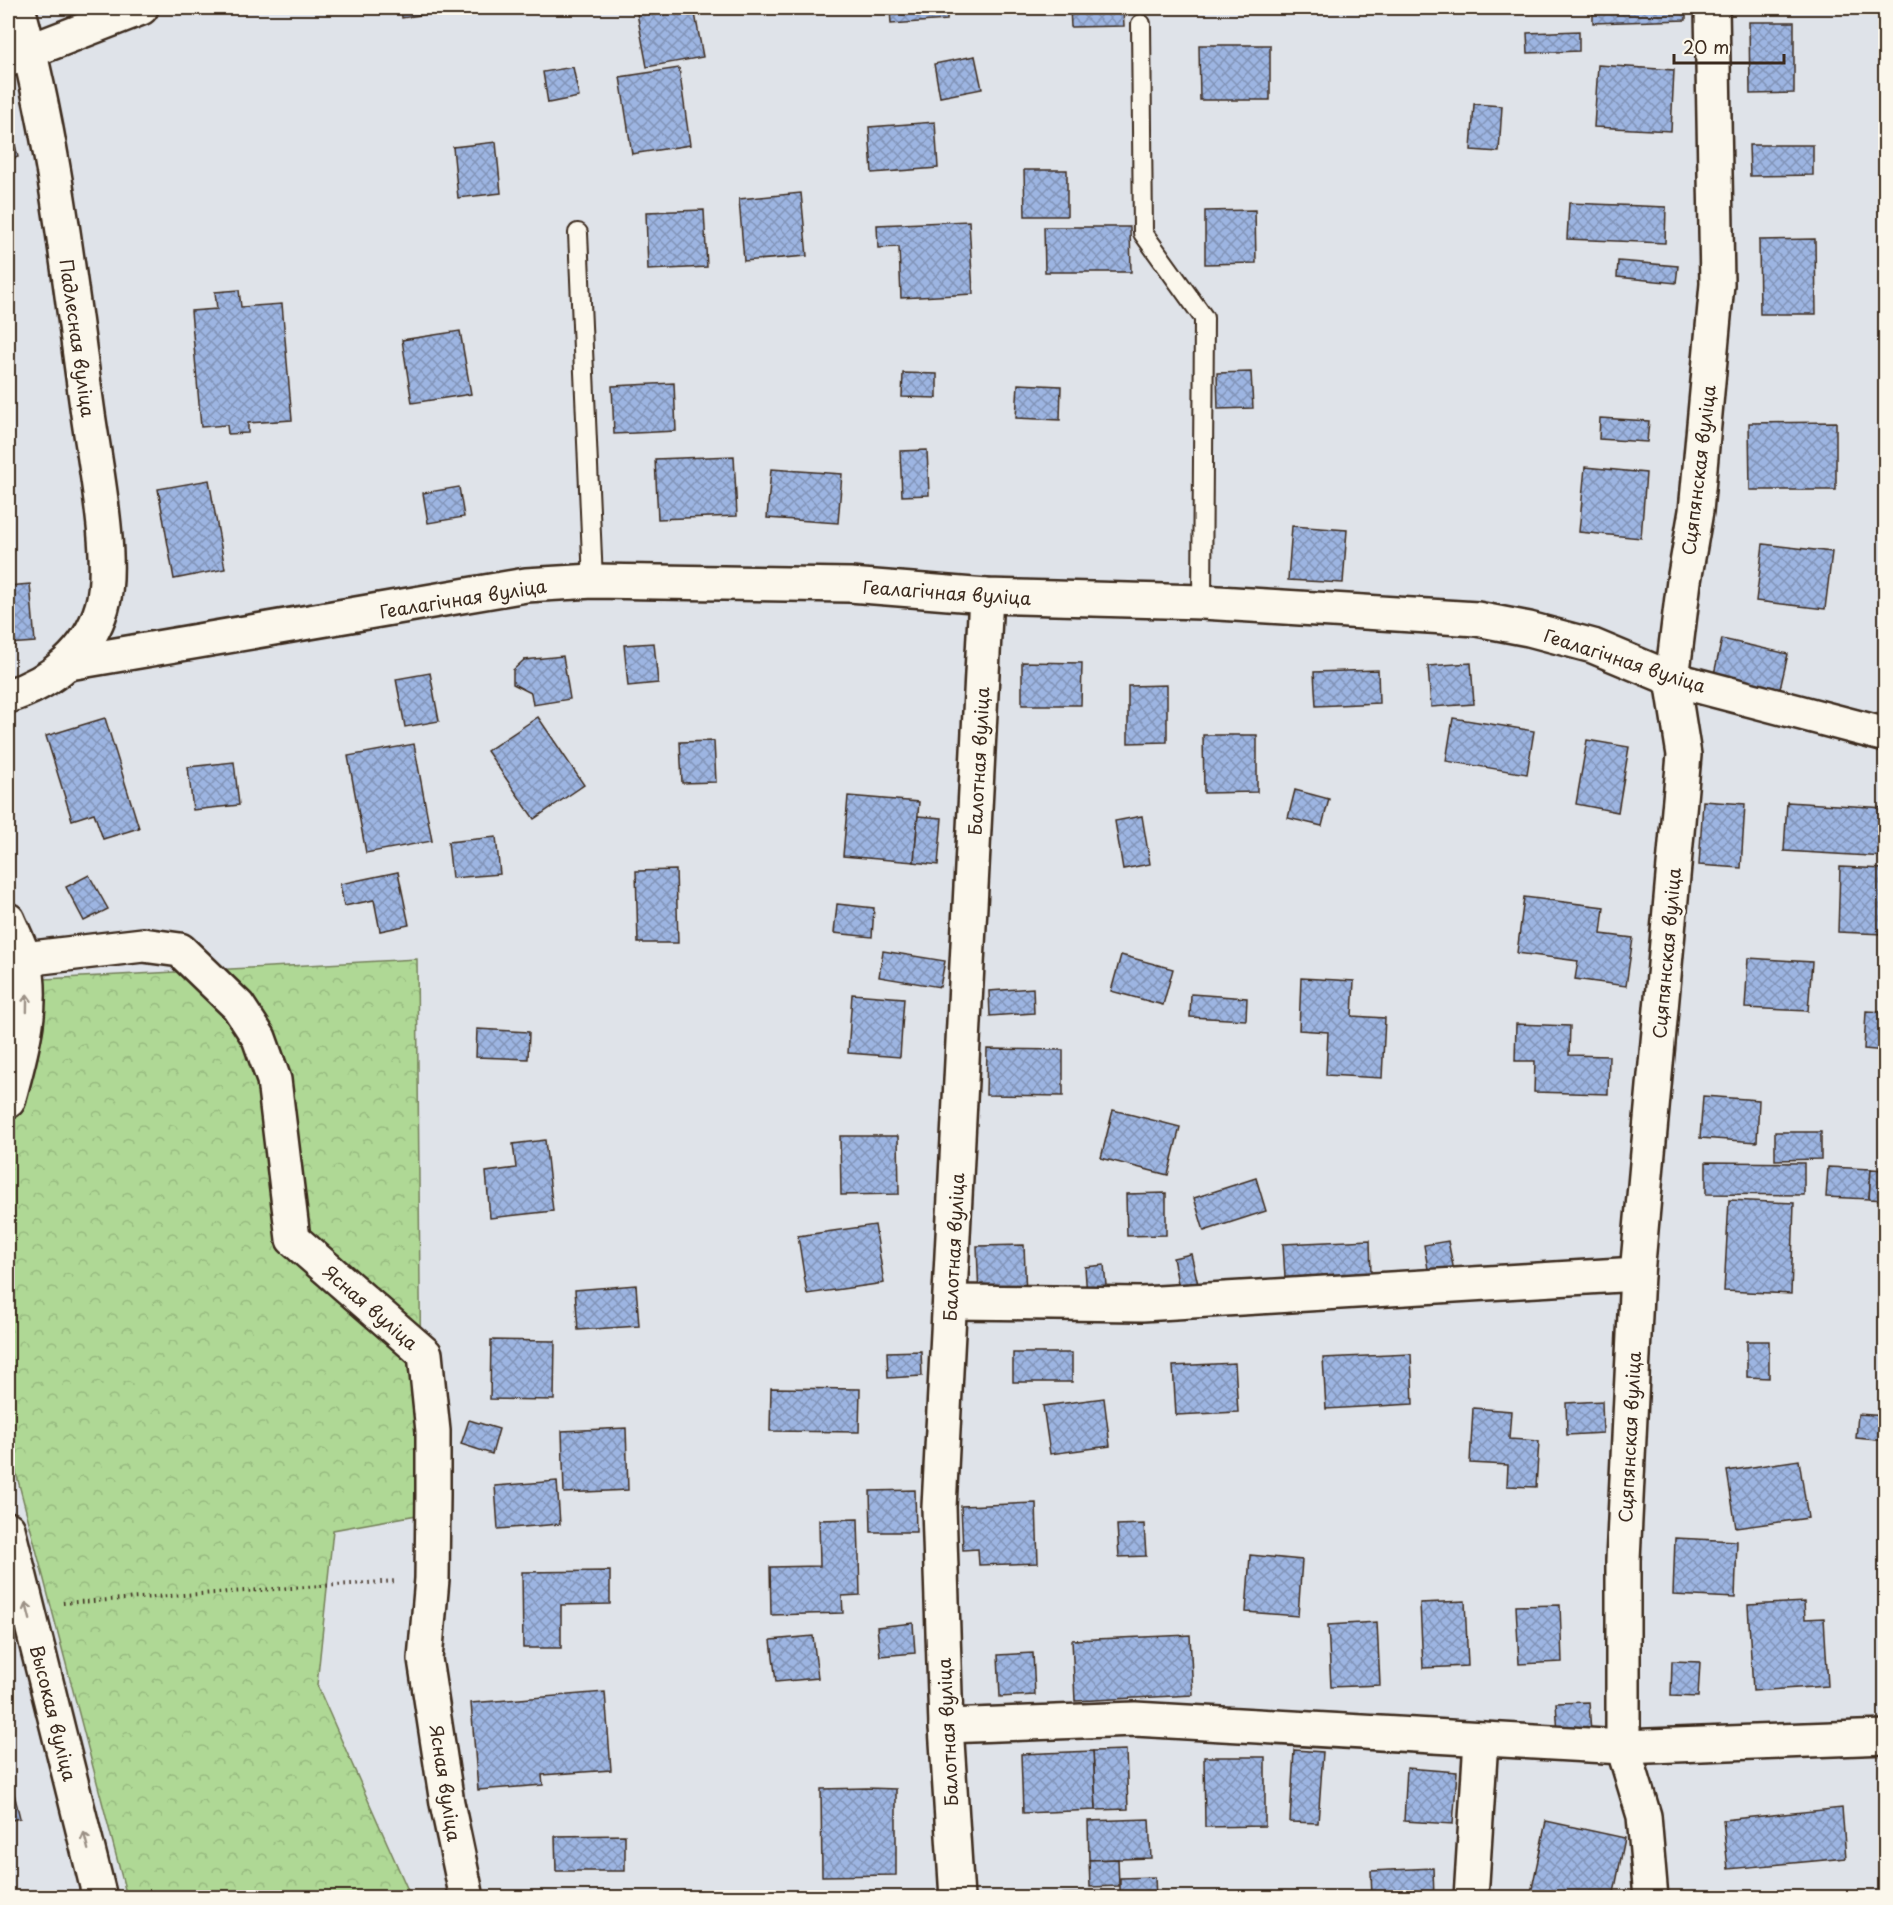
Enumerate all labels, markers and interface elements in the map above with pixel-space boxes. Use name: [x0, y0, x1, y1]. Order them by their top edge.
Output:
scale bar: [1674, 27, 1784, 65]
text: 20 m: [1683, 33, 1729, 60]
street label: Падлесная вуліца: [54, 257, 102, 419]
street label: Сцяпянская вуліца: [1674, 383, 1722, 557]
street label: Геалагічная вуліца: [378, 571, 548, 625]
street label: Геалагічная вуліца: [862, 573, 1032, 611]
street label: Геалагічная вуліца: [1541, 621, 1709, 699]
street label: Балотная вуліца: [961, 686, 995, 836]
street label: Сцяпянская вуліца: [1645, 866, 1687, 1040]
one-way arrow: [21, 993, 32, 1013]
street label: Балотная вуліца: [936, 1172, 970, 1322]
street label: Ясная вуліца: [318, 1258, 424, 1356]
street label: Сцяпянская вуліца: [1611, 1351, 1647, 1523]
one-way arrow: [22, 1602, 33, 1621]
street label: Высокая вуліца: [24, 1642, 84, 1784]
street label: Балотная вуліца: [930, 1657, 964, 1807]
street label: Ясная вуліца: [423, 1723, 469, 1843]
one-way arrow: [79, 1832, 91, 1851]

